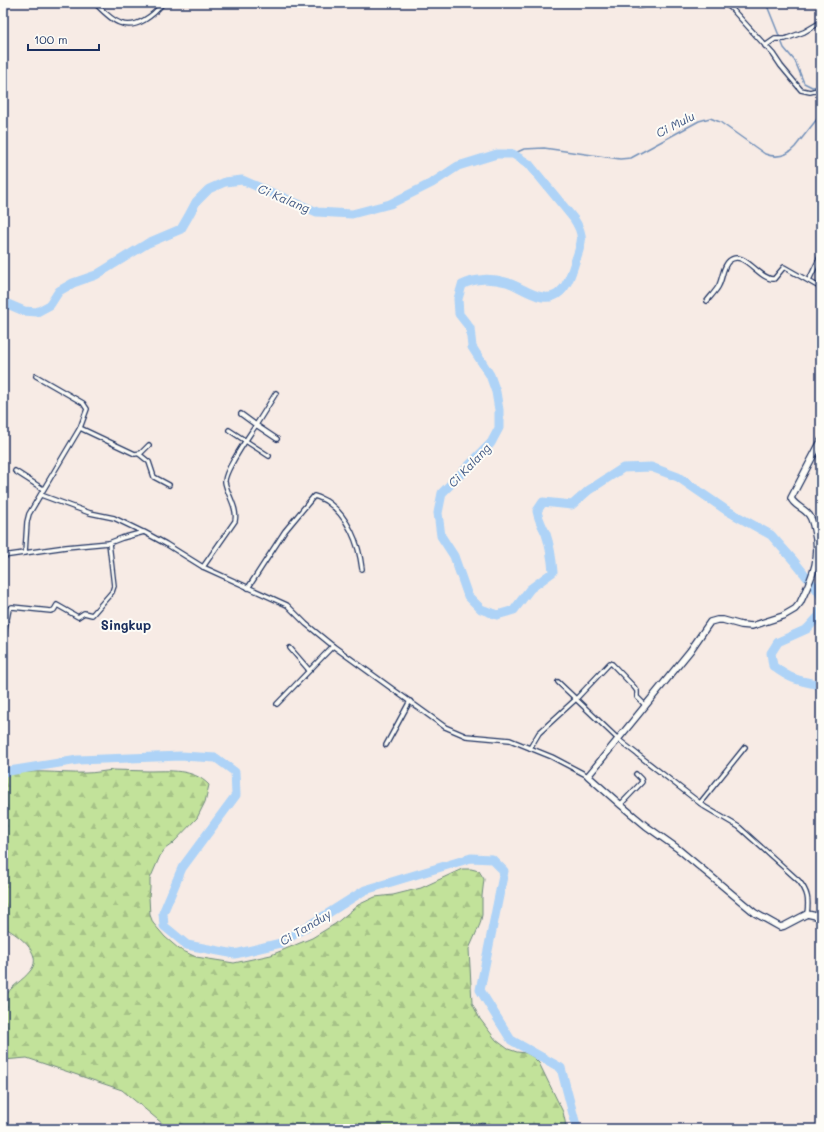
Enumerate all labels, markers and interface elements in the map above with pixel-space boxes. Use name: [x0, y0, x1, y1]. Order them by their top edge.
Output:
scale bar: [28, 26, 99, 52]
text: 100 m: [34, 31, 68, 47]
water label: Ci Mulu: [653, 107, 697, 141]
water label: Ci Kalang: [256, 180, 312, 216]
water label: Ci Kalang: [444, 440, 494, 490]
district label: Singkup: [101, 616, 151, 633]
water label: Ci Tanduy: [276, 905, 334, 949]

